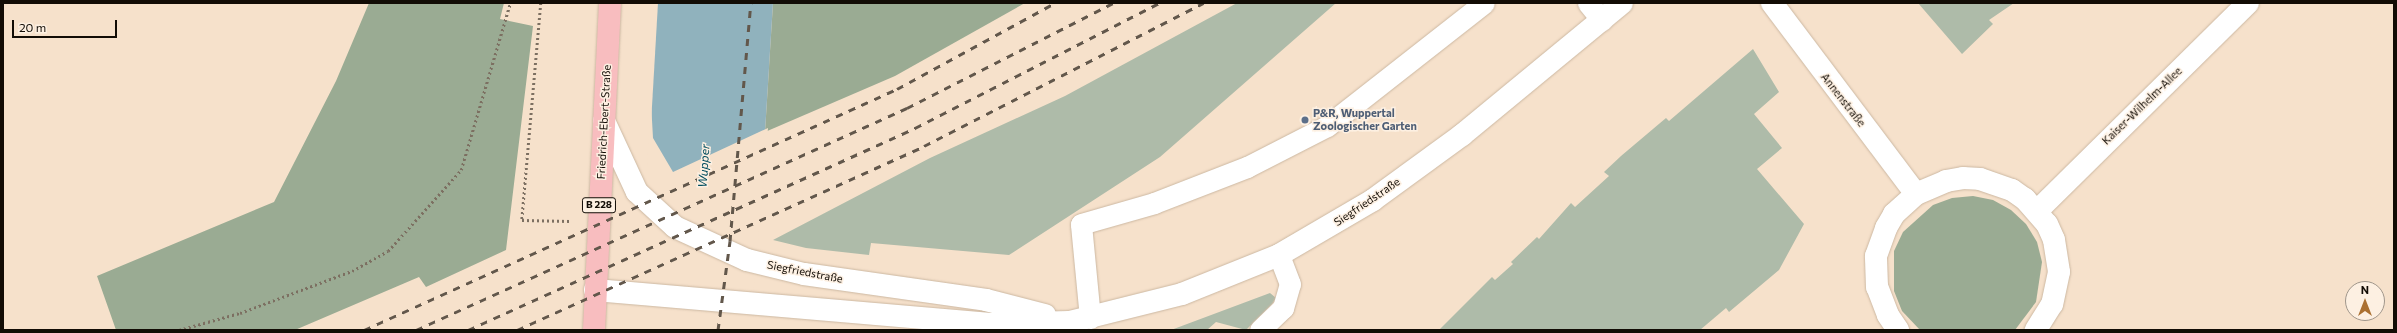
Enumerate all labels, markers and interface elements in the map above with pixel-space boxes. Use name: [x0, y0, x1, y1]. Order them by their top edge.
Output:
scale bar: [14, 12, 119, 38]
text: 20 m: [19, 20, 46, 34]
street label: Friedrich-Ebert-Straße: [594, 64, 614, 180]
street label: Kaiser-Wilhelm-Allee: [2099, 65, 2185, 147]
street label: Annenstraße: [1818, 71, 1868, 129]
place label: P&R, Wuppertal Zoologischer Garten: [1313, 107, 1417, 133]
marker: P&R, Wuppertal Zoologischer Garten: [1300, 115, 1310, 125]
water label: Wupper: [695, 144, 713, 188]
street label: Siegfriedstraße: [1331, 175, 1403, 229]
road number: B 228: [581, 197, 617, 213]
street label: Siegfriedstraße: [766, 258, 844, 286]
north arrow: [2345, 281, 2385, 321]
text: N: [2361, 283, 2369, 296]

